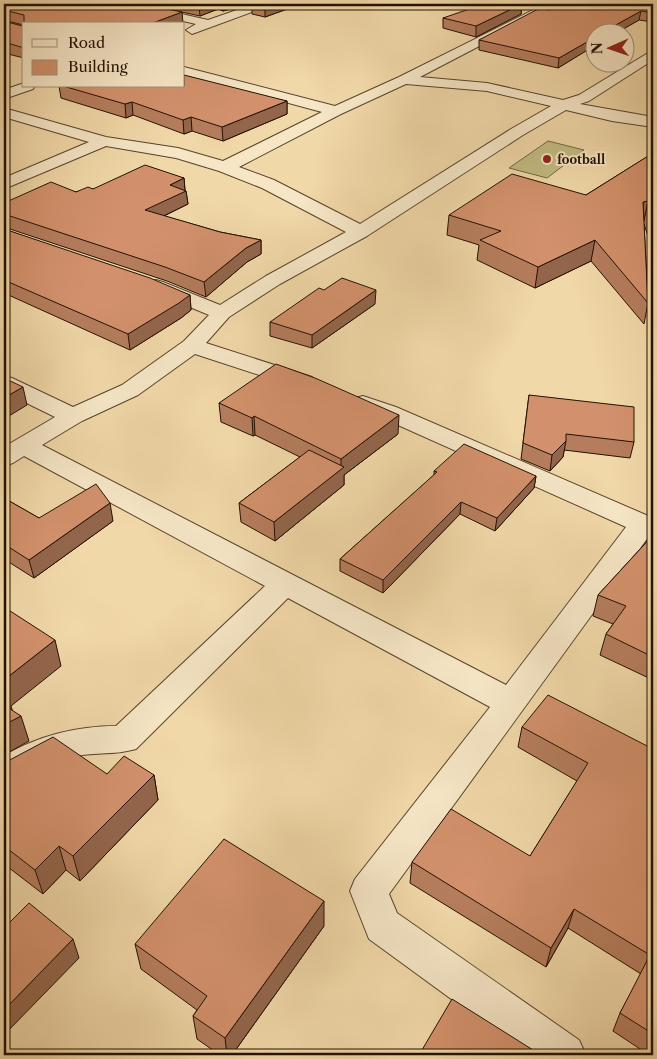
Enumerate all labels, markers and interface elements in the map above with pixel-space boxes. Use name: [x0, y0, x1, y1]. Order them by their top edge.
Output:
legend: [22, 22, 185, 88]
north arrow: [584, 22, 634, 72]
text: Road: [68, 33, 105, 52]
text: N: [588, 42, 606, 55]
text: Building: [68, 57, 128, 76]
place label: football: [557, 152, 605, 167]
marker: football: [541, 153, 553, 165]

